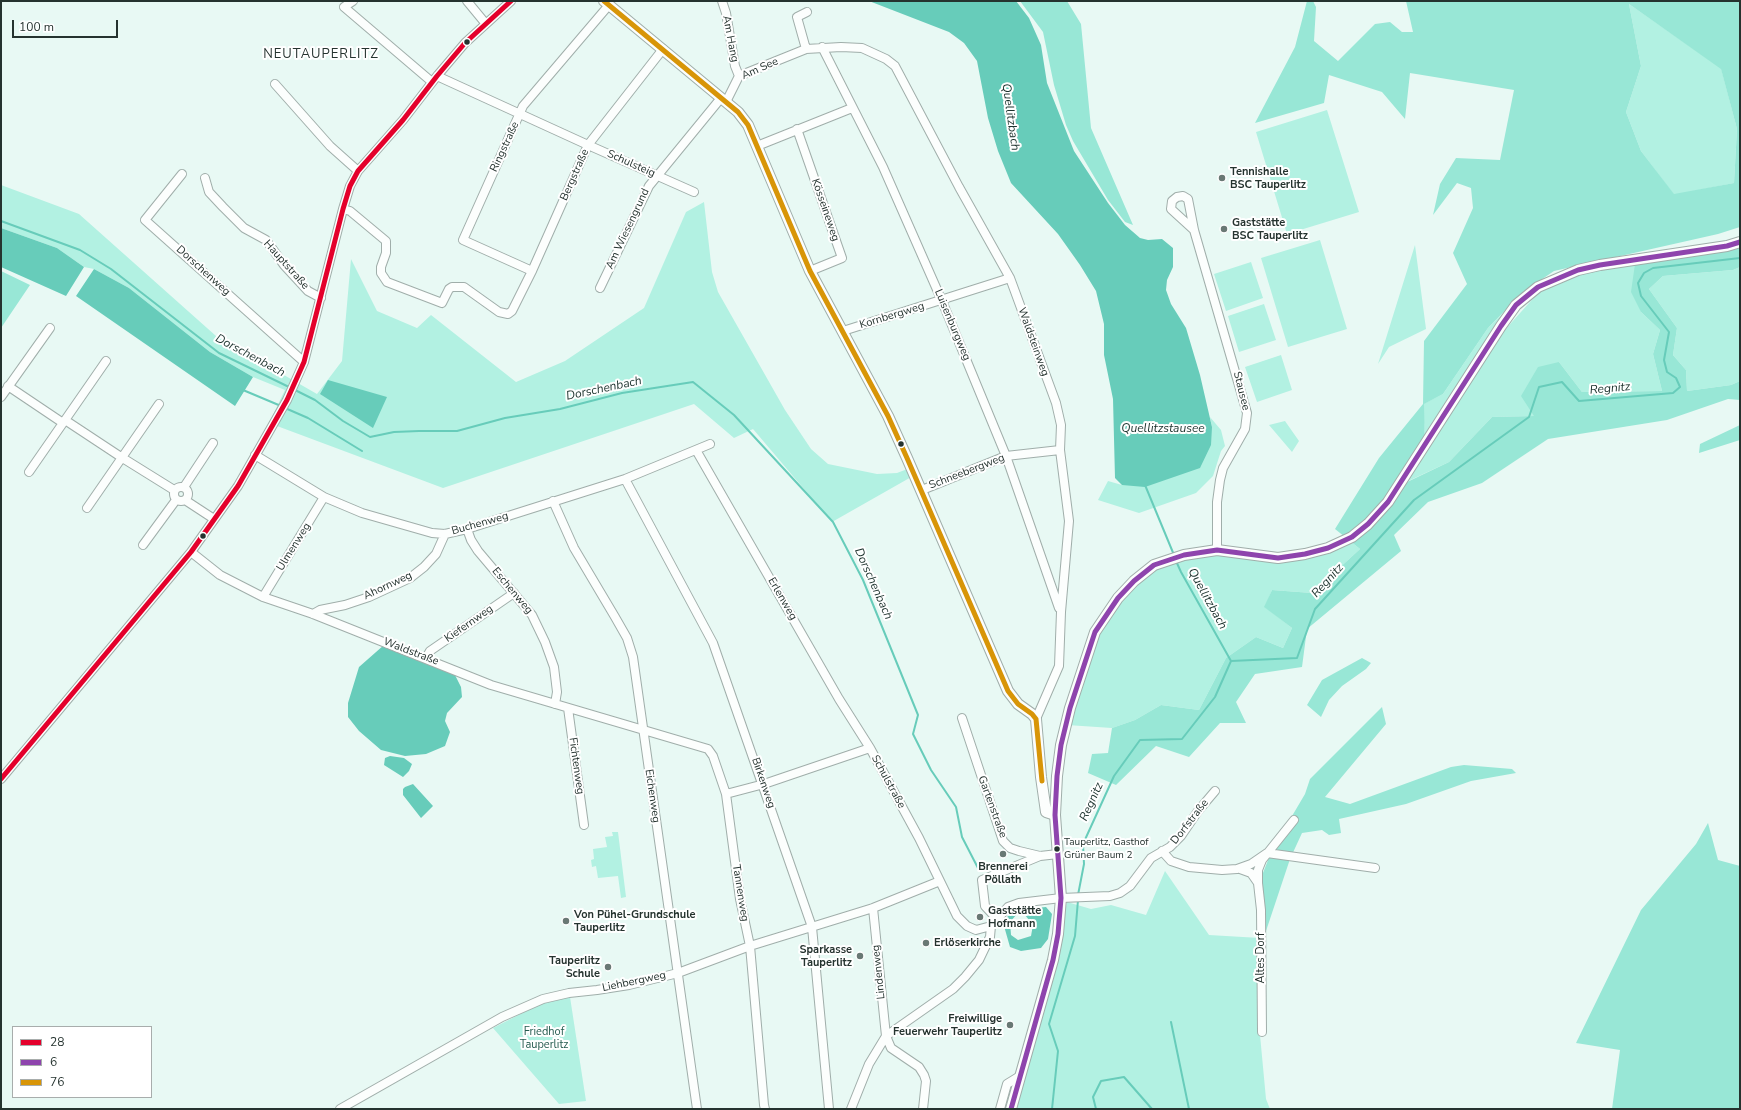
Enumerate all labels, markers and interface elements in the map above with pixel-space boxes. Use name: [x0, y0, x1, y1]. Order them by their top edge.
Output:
scale bar: [14, 12, 120, 38]
street label: Am Hang: [719, 15, 741, 63]
text: 100 m: [19, 19, 54, 35]
unlabelled marker: [462, 37, 472, 47]
district label: NEUTAUPERLITZ: [263, 47, 379, 63]
street label: Am See: [740, 55, 780, 83]
water label: Quellitzbach: [998, 82, 1022, 152]
street label: Ringstraße: [488, 120, 522, 174]
street label: Bergstraße: [558, 147, 592, 203]
street label: Schulsteig: [605, 148, 657, 180]
place label: Tennishalle BSC Tauperlitz: [1230, 165, 1306, 191]
marker: Tennishalle BSC Tauperlitz: [1217, 173, 1227, 183]
street label: Kösseineweg: [808, 177, 842, 243]
street label: Am Wiesengrund: [604, 187, 652, 271]
place label: Gaststätte BSC Tauperlitz: [1232, 216, 1308, 242]
marker: Gaststätte BSC Tauperlitz: [1219, 224, 1229, 234]
street label: Hauptstraße: [260, 238, 312, 292]
street label: Dorschenweg: [173, 243, 233, 299]
street label: Luisenburgweg: [931, 287, 973, 363]
street label: Kornbergweg: [858, 300, 926, 332]
street label: Waldsteinweg: [1014, 306, 1052, 378]
water label: Dorschenbach: [213, 332, 287, 380]
street label: Stausee: [1230, 370, 1252, 412]
water label: Dorschenbach: [565, 374, 643, 404]
water label: Regnitz: [1589, 380, 1631, 398]
water label: Quellitzstausee: [1121, 422, 1205, 436]
unlabelled marker: [896, 439, 906, 449]
street label: Schneebergweg: [927, 451, 1007, 493]
street label: Buchenweg: [450, 510, 510, 538]
street label: Ulmenweg: [274, 521, 314, 573]
unlabelled marker: [198, 531, 208, 541]
water label: Dorschenbach: [851, 546, 895, 622]
water label: Regnitz: [1309, 561, 1347, 601]
street label: Eschenweg: [489, 565, 535, 617]
water label: Quellitzbach: [1184, 566, 1230, 632]
street label: Ahornweg: [362, 569, 414, 603]
street label: Erlenweg: [765, 575, 799, 623]
street label: Kiefernweg: [442, 602, 496, 646]
street label: Waldstraße: [381, 635, 441, 669]
street label: Fichtenweg: [565, 737, 587, 795]
street label: Schulstraße: [868, 753, 908, 811]
street label: Birkenweg: [748, 756, 778, 810]
street label: Eichenweg: [642, 768, 662, 824]
street label: Gartenstraße: [975, 774, 1009, 840]
water label: Regnitz: [1077, 780, 1107, 824]
street label: Dorfstraße: [1168, 797, 1212, 847]
place label: Tauperlitz, Gasthof Grüner Baum 2: [1064, 837, 1148, 860]
marker: Tauperlitz, Gasthof Grüner Baum 2: [1052, 844, 1062, 854]
marker: Brennerei Pöllath: [998, 849, 1008, 859]
place label: Brennerei Pöllath: [978, 860, 1028, 886]
street label: Tannenweg: [729, 864, 751, 922]
place label: Gaststätte Hofmann: [988, 904, 1041, 930]
place label: Von Pühel-Grundschule Tauperlitz: [574, 908, 696, 934]
marker: Gaststätte Hofmann: [975, 912, 985, 922]
marker: Von Pühel-Grundschule Tauperlitz: [561, 916, 571, 926]
street label: Altes Dorf: [1254, 932, 1268, 984]
place label: Erlöserkirche: [934, 936, 1001, 950]
marker: Erlöserkirche: [921, 938, 931, 948]
place label: Sparkasse Tauperlitz: [800, 943, 852, 969]
street label: Lindenweg: [870, 944, 888, 1000]
marker: Sparkasse Tauperlitz: [855, 951, 865, 961]
place label: Tauperlitz Schule: [549, 954, 600, 980]
marker: Tauperlitz Schule: [603, 962, 613, 972]
street label: Liehbergweg: [601, 969, 667, 995]
place label: Freiwillige Feuerwehr Tauperlitz: [893, 1012, 1002, 1038]
marker: Freiwillige Feuerwehr Tauperlitz: [1005, 1020, 1015, 1030]
park label: Friedhof Tauperlitz: [520, 1025, 568, 1051]
legend: [12, 1026, 152, 1098]
text: 28: [50, 1034, 64, 1050]
text: 6: [50, 1054, 57, 1070]
text: 76: [50, 1074, 64, 1090]

